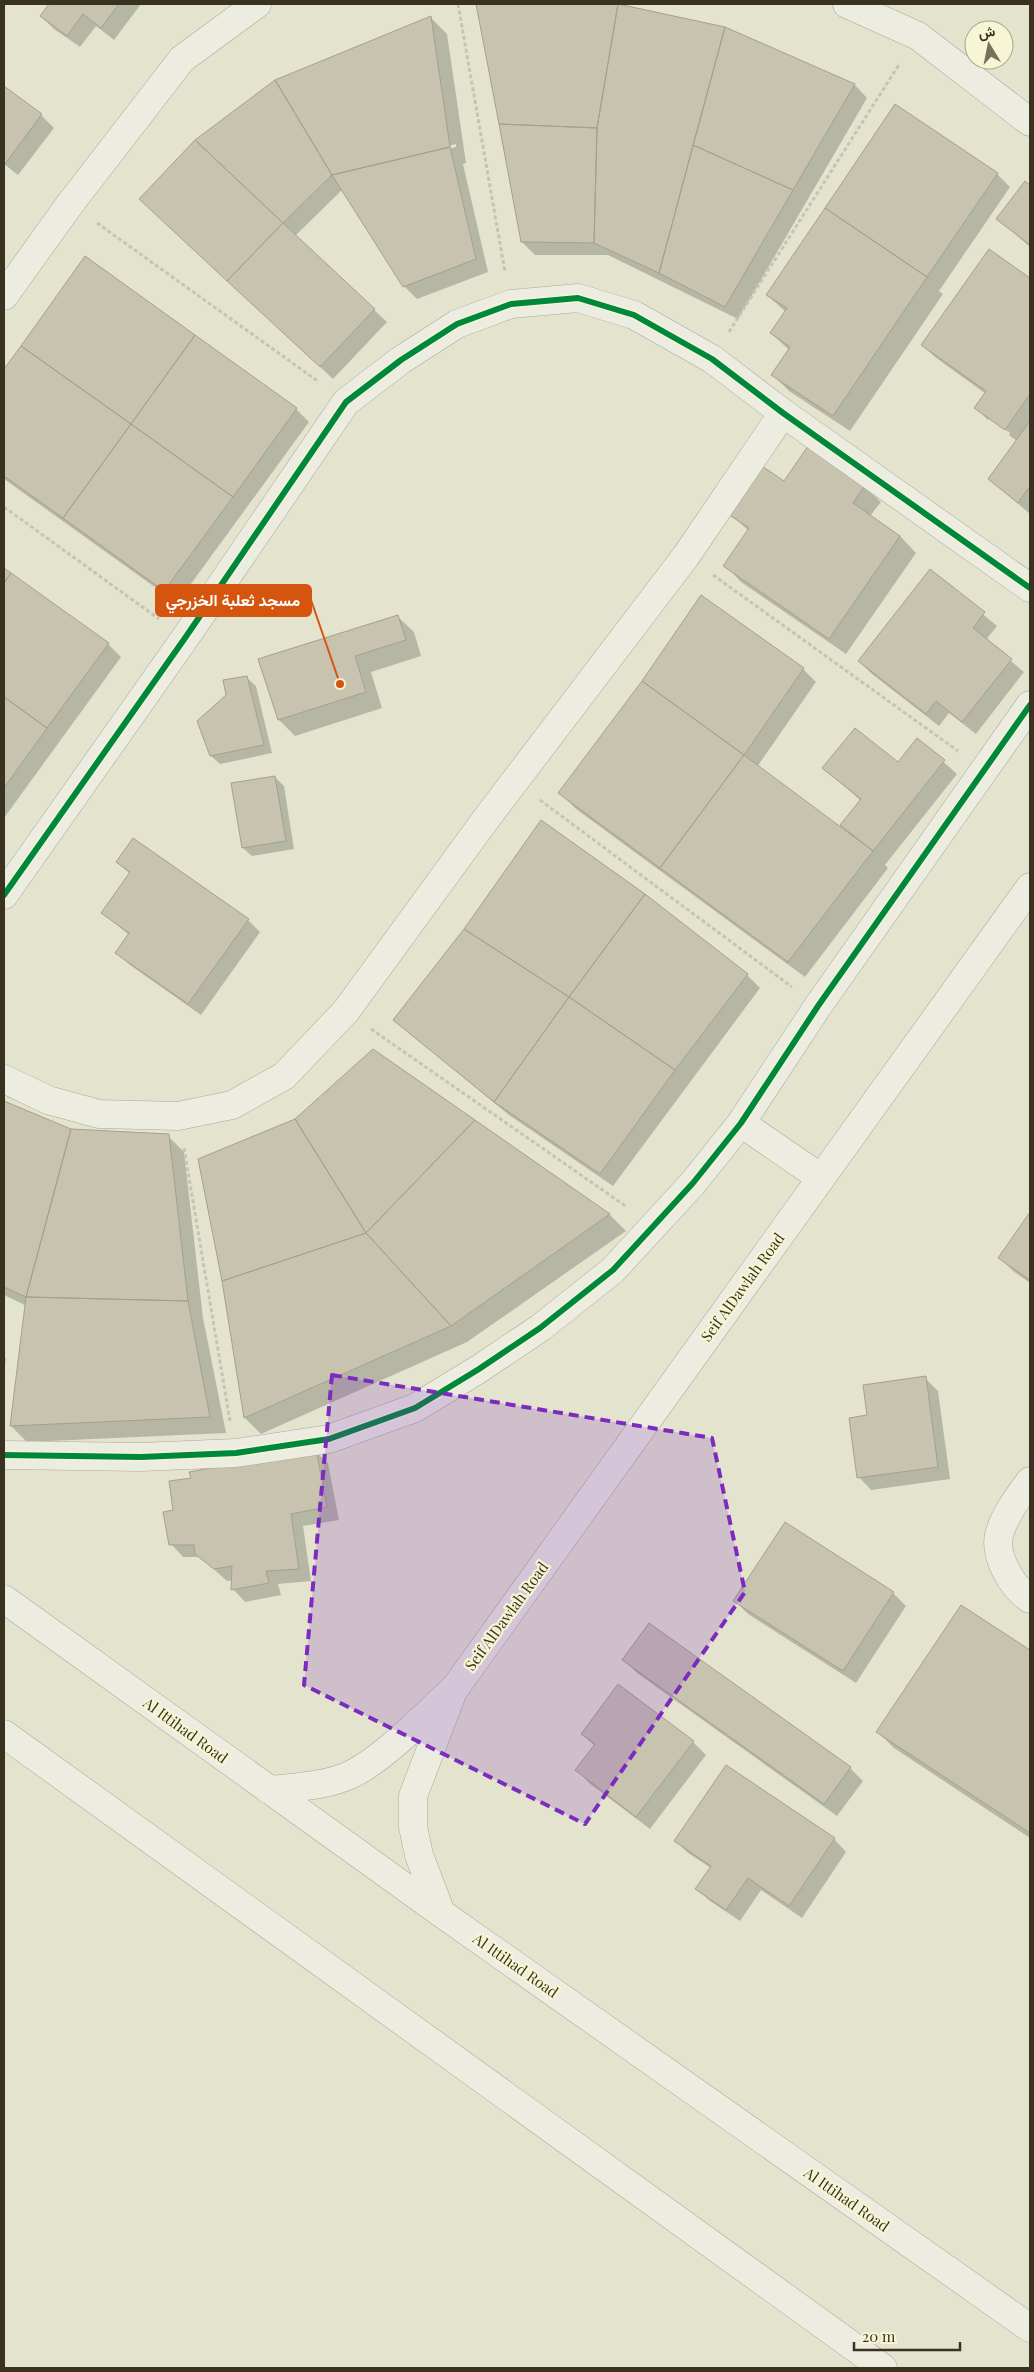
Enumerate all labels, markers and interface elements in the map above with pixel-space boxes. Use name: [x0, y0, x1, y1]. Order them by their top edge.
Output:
north arrow: [964, 20, 1014, 70]
text: ش: [977, 21, 997, 43]
callout: مسجد ثعلبة الخزرجي: [156, 585, 311, 616]
text: مسجد ثعلبة الخزرجي: [166, 589, 301, 614]
street label: Seif AlDawlah Road: [696, 1228, 788, 1345]
street label: Seif AlDawlah Road: [460, 1557, 552, 1674]
street label: Al Ittihad Road: [139, 1692, 232, 1768]
street label: Al Ittihad Road: [469, 1928, 563, 2002]
street label: Al Ittihad Road: [800, 2162, 894, 2236]
scale bar: [854, 2320, 960, 2352]
text: 20 m: [862, 2326, 896, 2346]

